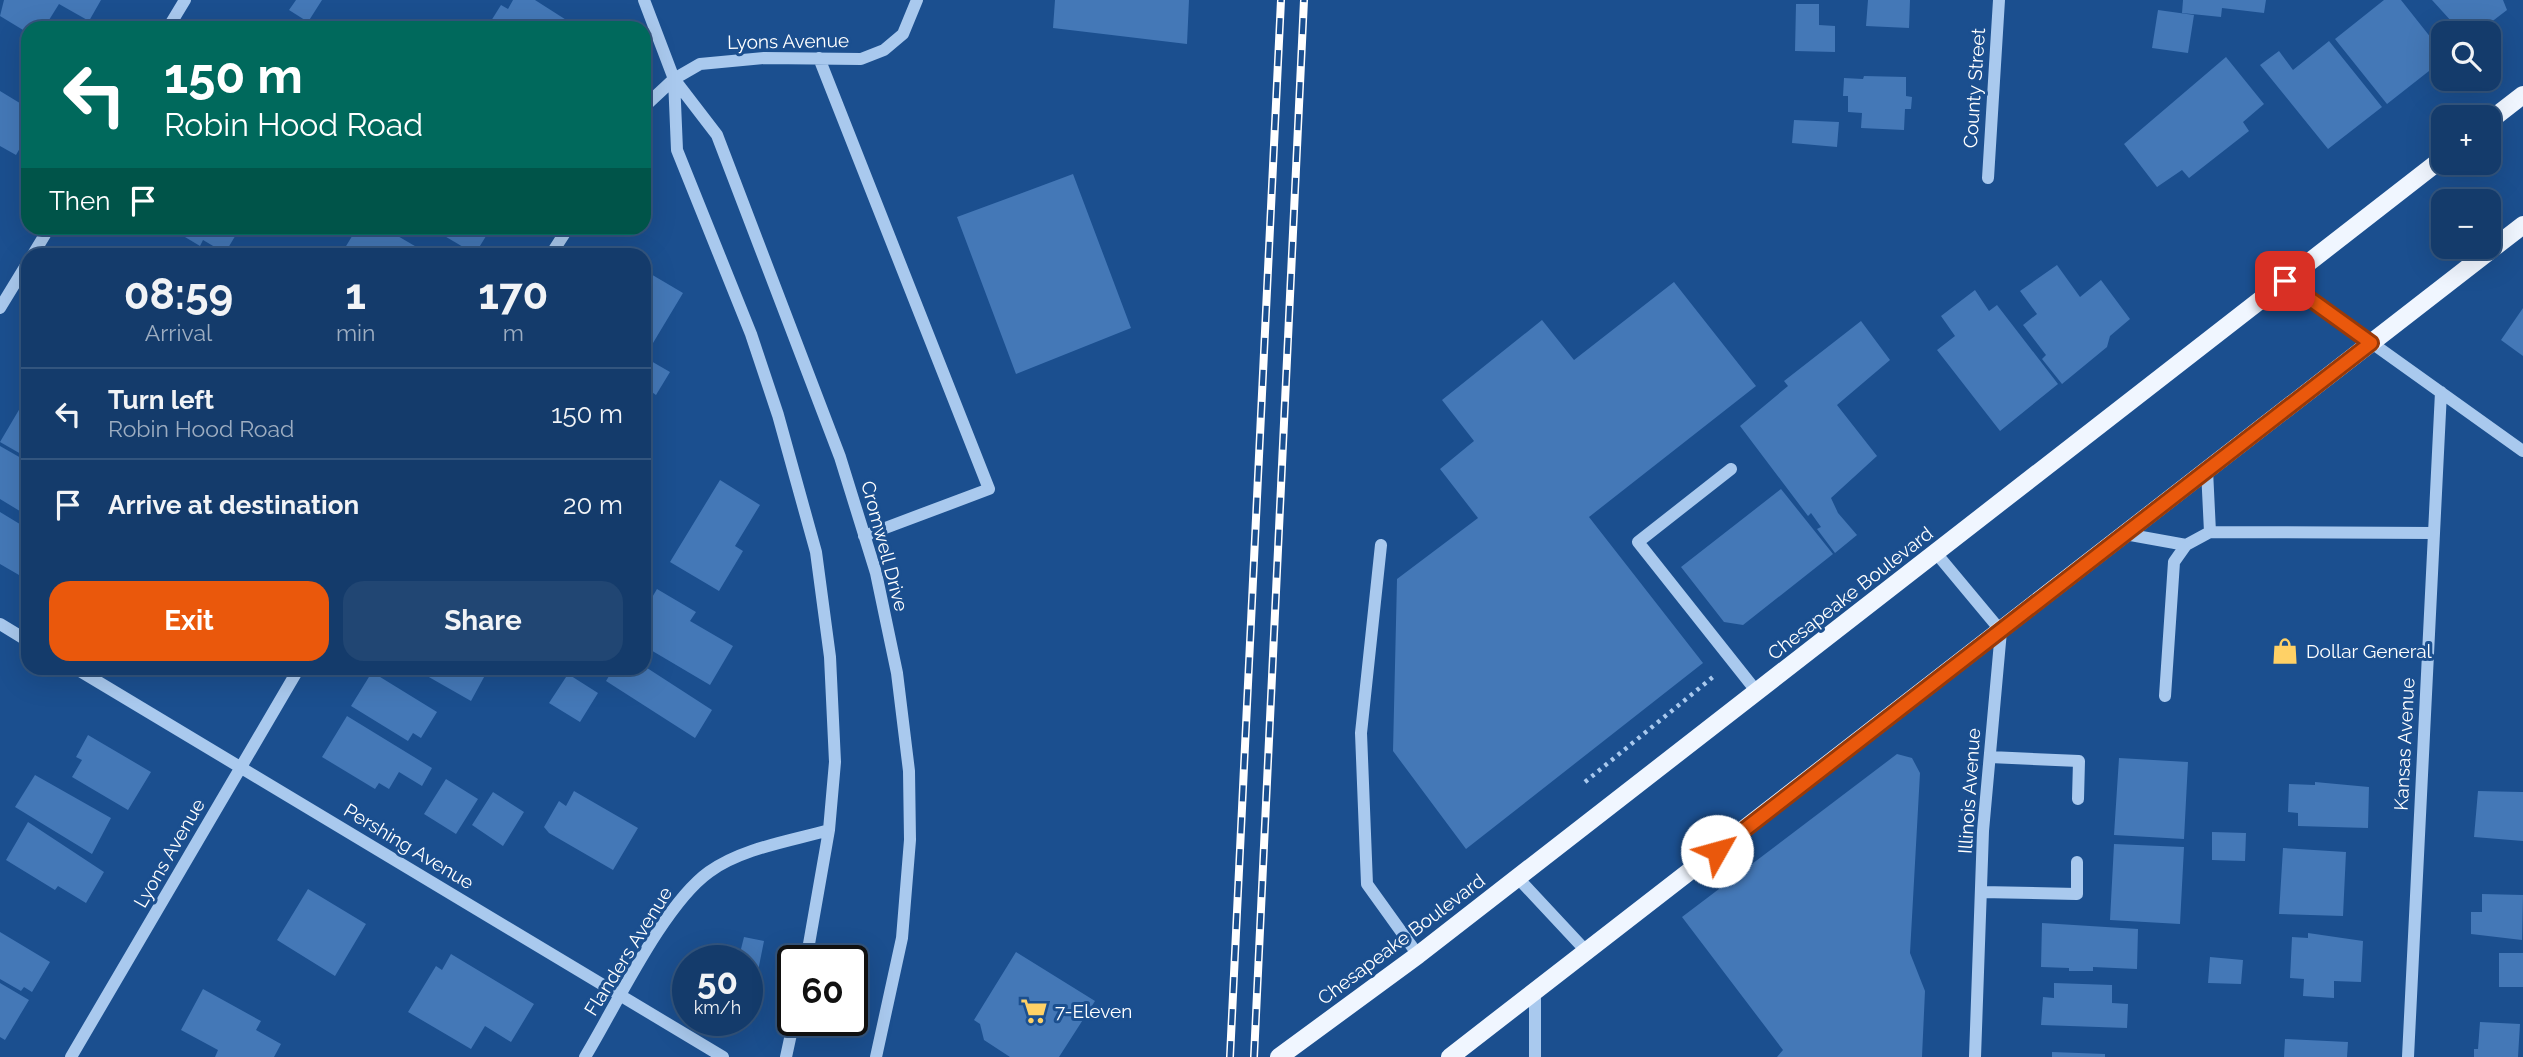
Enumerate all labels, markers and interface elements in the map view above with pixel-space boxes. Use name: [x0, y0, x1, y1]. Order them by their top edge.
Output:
map controls: [2431, 21, 2501, 259]
button: search: [2431, 21, 2501, 91]
street label: County Street: [1959, 27, 1989, 149]
street label: Lyons Avenue: [727, 29, 849, 53]
text: 150 m: [164, 47, 303, 104]
icon: left: [49, 49, 140, 140]
button: +: [2431, 105, 2501, 175]
text: Robin Hood Road: [164, 106, 423, 143]
icon: arrive: [124, 182, 162, 220]
text: Then: [49, 186, 110, 216]
button: −: [2431, 189, 2501, 259]
pin: [2255, 251, 2315, 311]
icon: arrive: [2266, 262, 2304, 300]
text: 08:59: [124, 270, 233, 319]
text: 1: [345, 270, 366, 319]
text: 170: [478, 270, 548, 319]
text: Arrival: [145, 319, 212, 346]
text: min: [336, 319, 375, 346]
text: m: [503, 319, 524, 346]
text: Turn left: [108, 385, 214, 415]
icon: left: [49, 395, 87, 433]
text: 150 m: [551, 399, 623, 429]
text: Robin Hood Road: [108, 415, 294, 442]
street label: Cromwell Drive: [857, 478, 913, 614]
icon: arrive: [49, 486, 87, 524]
text: Arrive at destination: [108, 490, 359, 520]
text: 20 m: [563, 490, 623, 520]
street label: Chesapeake Boulevard: [1763, 522, 1937, 664]
button: Exit: [49, 581, 329, 661]
button: Share: [343, 581, 623, 661]
shop icon: Dollar General: [2270, 636, 2300, 666]
place label: Dollar General: [2306, 640, 2433, 662]
street label: Kansas Avenue: [2390, 677, 2418, 811]
street label: Illinois Avenue: [1954, 727, 1984, 855]
street label: Lyons Avenue: [129, 795, 209, 911]
street label: Pershing Avenue: [340, 799, 478, 893]
position arrow: [1680, 814, 1754, 888]
street label: Chesapeake Boulevard: [1313, 869, 1489, 1009]
street label: Flanders Avenue: [580, 883, 676, 1019]
speed limit sign: 60: [777, 945, 868, 1036]
text: 50: [697, 961, 738, 1002]
supermarket icon: 7-Eleven: [1019, 996, 1049, 1026]
text: km/h: [694, 997, 741, 1018]
place label: 7-Eleven: [1055, 1000, 1132, 1022]

